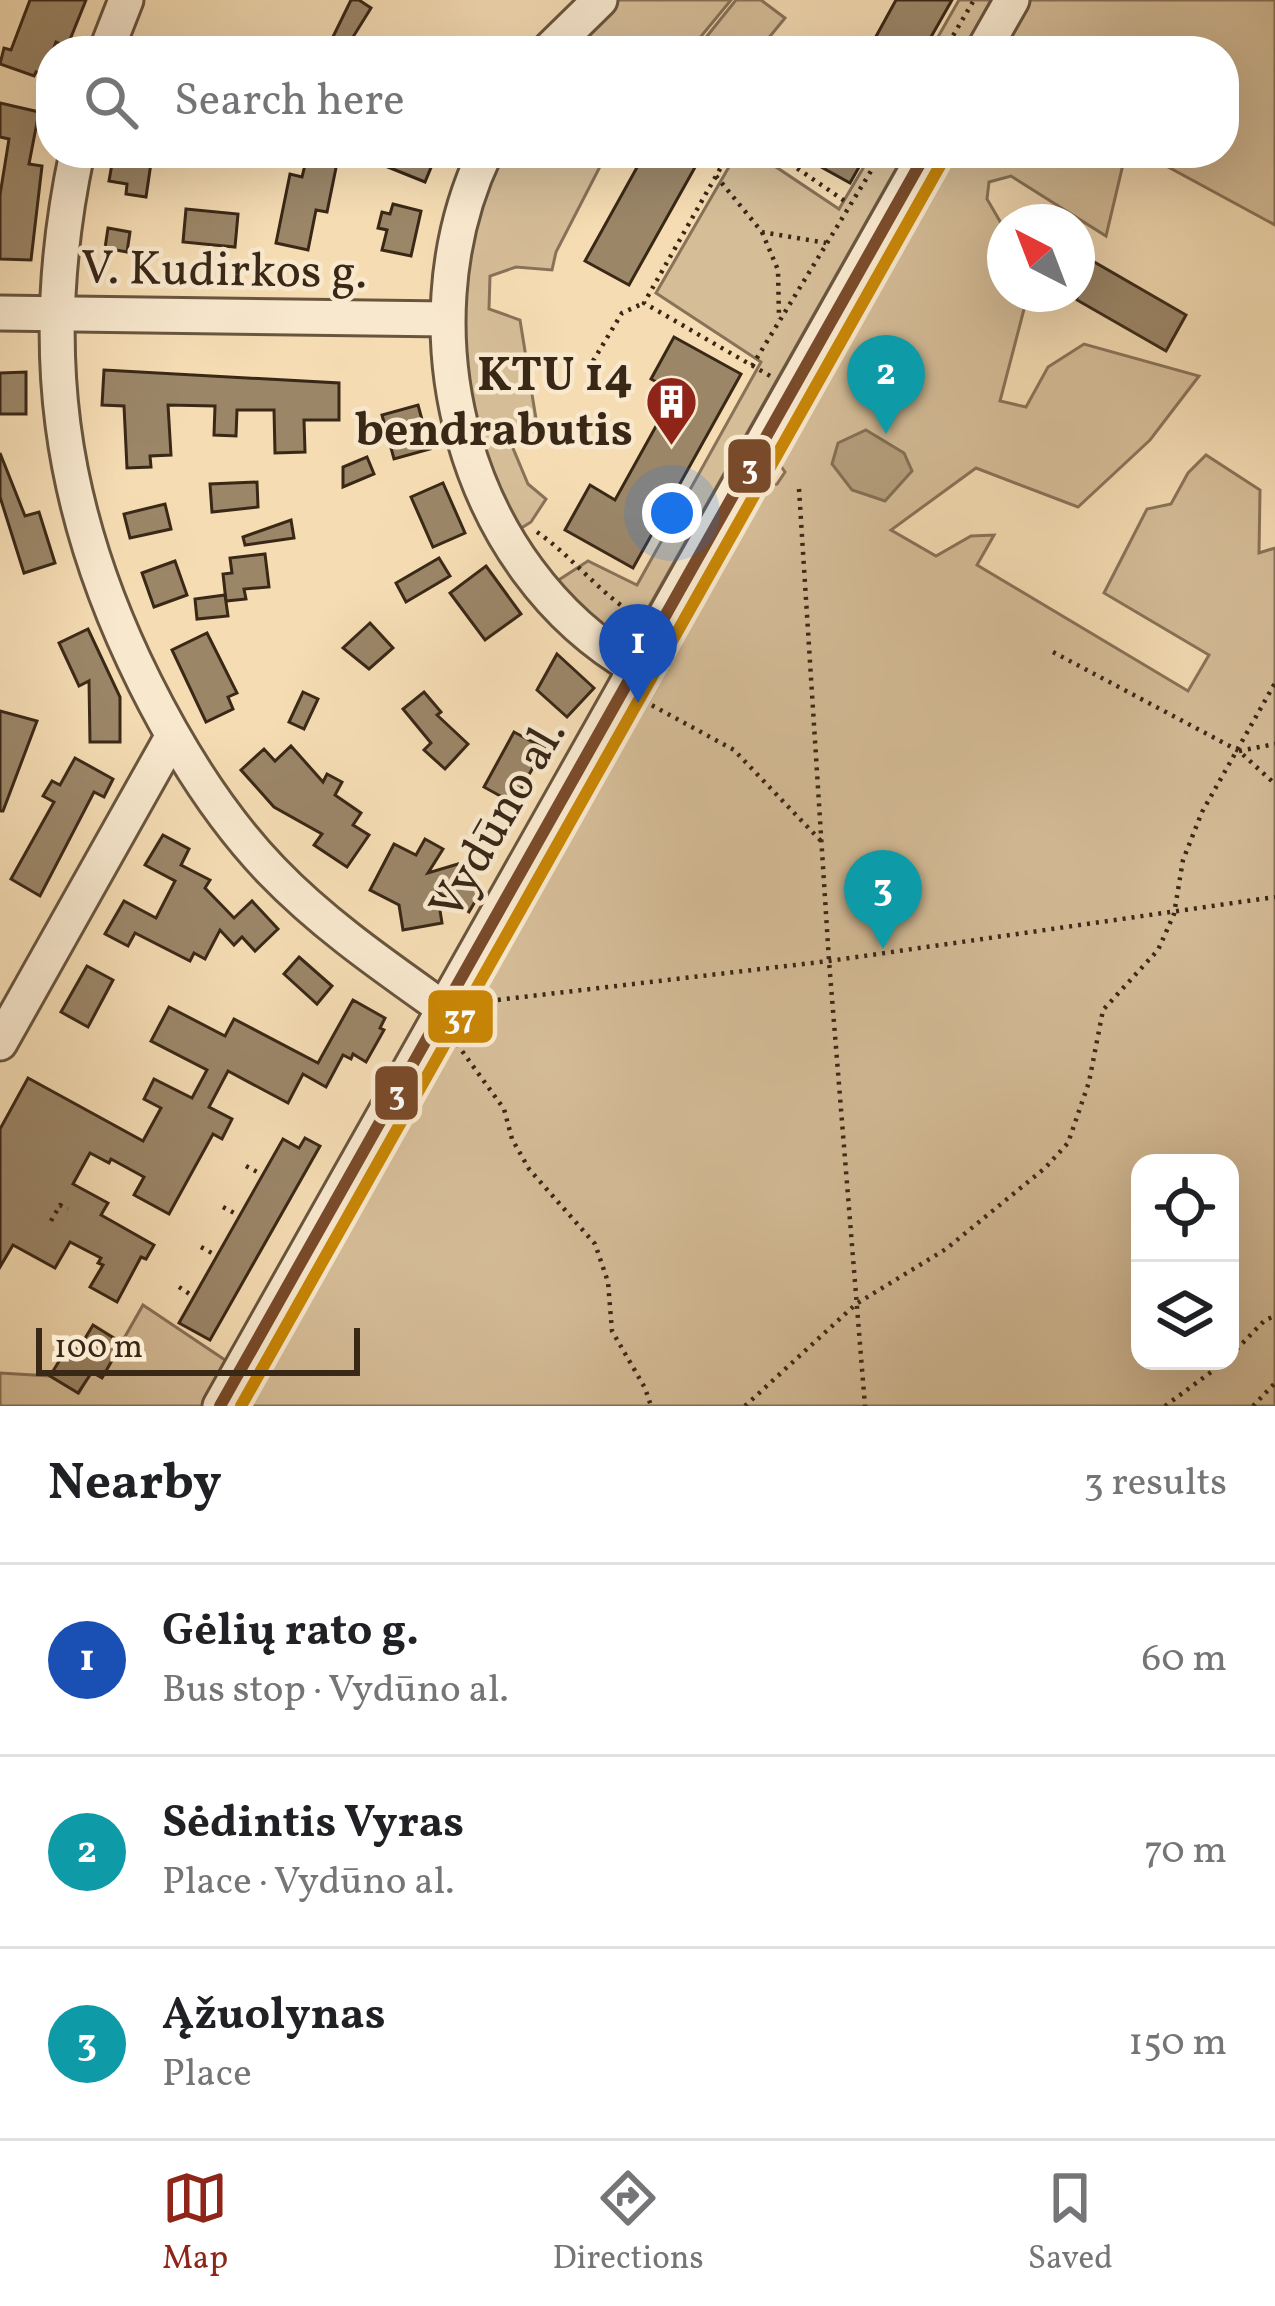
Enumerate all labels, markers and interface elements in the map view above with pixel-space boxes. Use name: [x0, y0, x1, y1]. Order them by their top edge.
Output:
search box: [36, 36, 1239, 168]
icon: search: [78, 69, 144, 135]
text: Search here: [174, 71, 405, 134]
north arrow: [987, 204, 1095, 312]
street label: V. Kudirkos g.: [80, 237, 368, 308]
pin: 2: [847, 335, 925, 434]
place label: KTU 14 bendrabutis: [355, 344, 633, 466]
building icon: KTU 14 bendrabutis: [644, 373, 700, 447]
line badge: 3: [726, 437, 773, 495]
text: 3: [742, 447, 758, 493]
your location: [642, 483, 702, 543]
pin: 1: [599, 604, 677, 703]
street label: Vydūno al.: [415, 707, 585, 933]
pin: 3: [844, 850, 922, 949]
line badge: 37: [426, 988, 495, 1045]
text: 37: [444, 997, 476, 1043]
line badge: 3: [373, 1064, 420, 1122]
text: 3: [389, 1073, 405, 1119]
map controls: [1131, 1154, 1239, 1370]
button: locate: [1131, 1154, 1239, 1262]
button: layers: [1131, 1262, 1239, 1370]
scale bar: [36, 1322, 360, 1375]
text: 100 m: [54, 1326, 143, 1372]
text: Nearby: [48, 1449, 222, 1520]
text: 3 results: [1084, 1457, 1227, 1511]
text: Gėlių rato g.: [162, 1601, 419, 1664]
text: 1: [79, 1633, 95, 1687]
text: 60 m: [1142, 1633, 1227, 1687]
text: Bus stop · Vydūno al.: [162, 1664, 509, 1718]
text: Sėdintis Vyras: [162, 1793, 464, 1856]
text: 2: [77, 1825, 97, 1879]
text: 70 m: [1144, 1825, 1227, 1879]
text: Place · Vydūno al.: [162, 1856, 455, 1910]
text: Ąžuolynas: [162, 1985, 385, 2048]
text: 3: [77, 2017, 97, 2071]
text: 150 m: [1128, 2017, 1227, 2071]
text: Place: [162, 2048, 252, 2102]
tab: Map: [162, 2165, 228, 2283]
tab: Directions: [552, 2165, 704, 2283]
tab: Saved: [1028, 2165, 1113, 2283]

